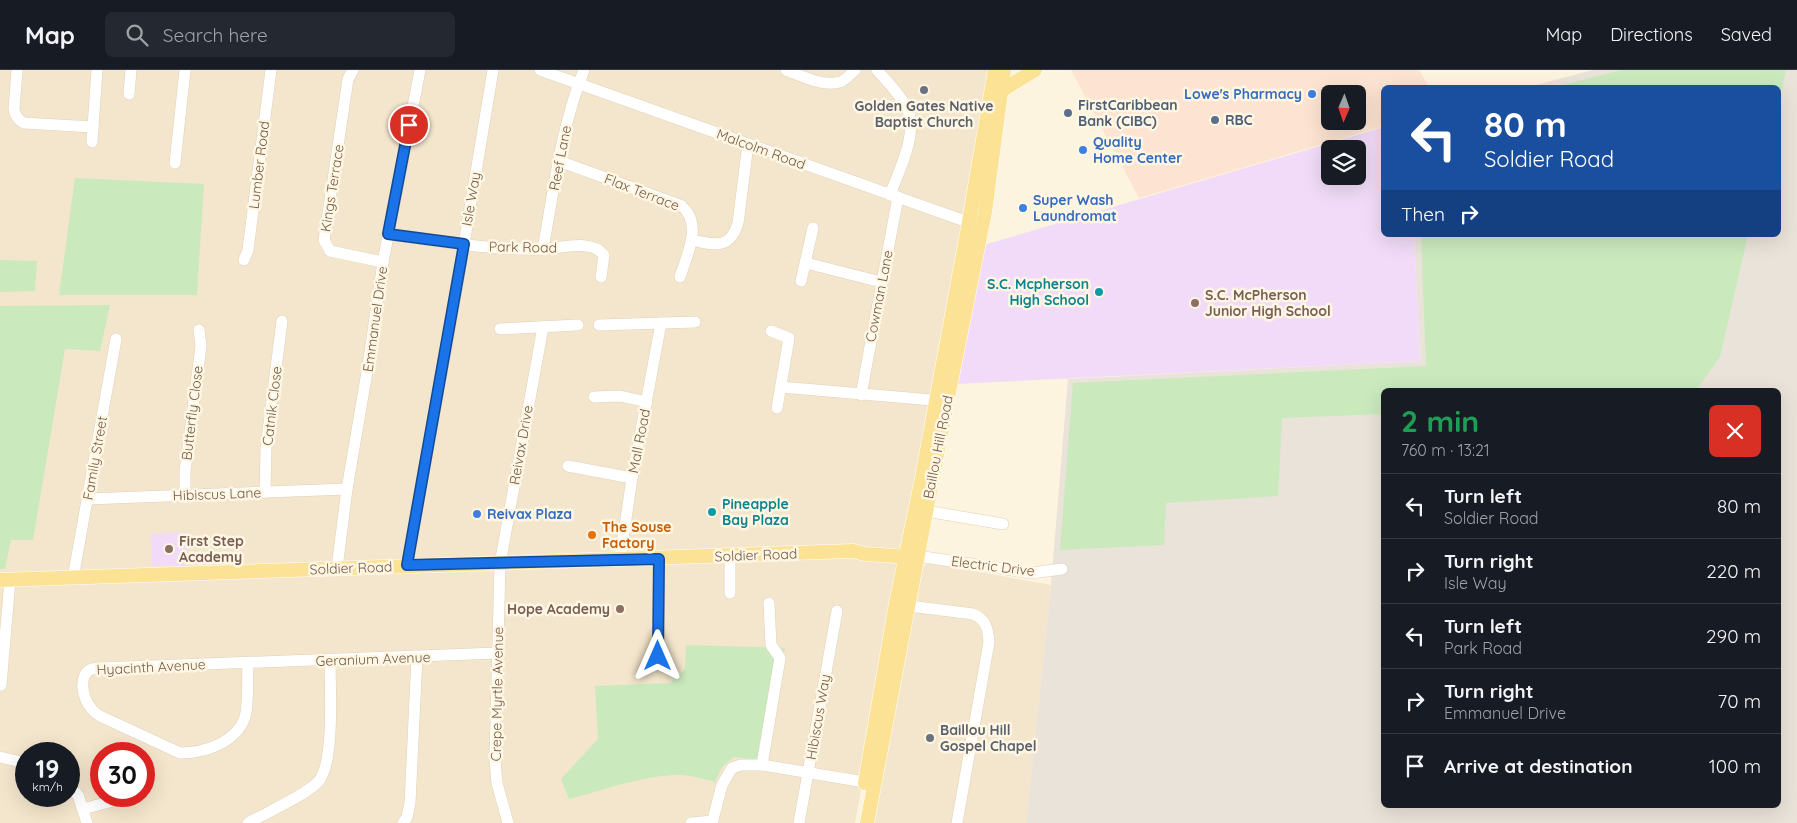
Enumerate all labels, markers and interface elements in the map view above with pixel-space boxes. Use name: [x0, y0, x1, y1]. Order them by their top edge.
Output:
search box: [105, 12, 455, 57]
text: Map: [25, 20, 75, 50]
icon: search: [123, 21, 151, 49]
text: Search here: [163, 23, 268, 47]
text: Map: [1545, 23, 1582, 46]
text: Directions: [1610, 23, 1693, 46]
text: Saved: [1721, 23, 1772, 46]
marker: Golden Gates Native Baptist Church: [918, 84, 930, 96]
place label: Lowe's Pharmacy: [1184, 85, 1302, 103]
north arrow: [1321, 85, 1366, 130]
map controls: [1321, 85, 1366, 185]
marker: Lowe's Pharmacy: [1306, 88, 1318, 100]
place label: FirstCaribbean Bank (CIBC): [1078, 96, 1178, 130]
place label: Golden Gates Native Baptist Church: [855, 97, 993, 131]
text: 80 m: [1484, 102, 1567, 146]
pin: [388, 104, 430, 146]
icon: left: [1401, 105, 1466, 170]
marker: FirstCaribbean Bank (CIBC): [1062, 107, 1074, 119]
icon: arrive: [395, 111, 423, 139]
place label: RBC: [1225, 111, 1253, 129]
marker: RBC: [1209, 114, 1221, 126]
street label: Lumber Road: [245, 120, 273, 210]
street label: Reef Lane: [545, 124, 575, 192]
street label: Malcolm Road: [714, 125, 808, 173]
place label: Quality Home Center: [1093, 133, 1182, 167]
button: layers: [1321, 140, 1366, 185]
street label: Kings Terrace: [316, 143, 348, 233]
marker: Quality Home Center: [1077, 144, 1089, 156]
text: Soldier Road: [1484, 145, 1614, 173]
street label: Flax Terrace: [602, 169, 682, 215]
street label: Isle Way: [457, 170, 485, 228]
place label: Super Wash Laundromat: [1033, 191, 1117, 225]
icon: right: [1455, 200, 1483, 228]
marker: Super Wash Laundromat: [1017, 202, 1029, 214]
text: Then: [1401, 202, 1445, 226]
street label: Park Road: [489, 237, 557, 257]
street label: Cowman Lane: [861, 248, 897, 343]
street label: Emmanuel Drive: [359, 265, 391, 373]
place label: S.C. Mcpherson High School: [987, 275, 1089, 309]
marker: S.C. Mcpherson High School: [1093, 286, 1105, 298]
place label: S.C. McPherson Junior High School: [1205, 286, 1331, 320]
marker: S.C. McPherson Junior High School: [1189, 297, 1201, 309]
street label: Butterfly Close: [177, 365, 207, 461]
street label: Catnik Close: [258, 365, 286, 447]
street label: Baillou Hill Road: [919, 394, 957, 500]
text: 2 min: [1401, 402, 1479, 440]
street label: Reivax Drive: [505, 404, 537, 486]
button: close: [1709, 405, 1761, 457]
street label: Mall Road: [624, 407, 654, 475]
street label: Family Street: [79, 414, 111, 501]
text: 760 m · 13:21: [1401, 440, 1490, 460]
street label: Hibiscus Lane: [172, 483, 262, 505]
text: Turn left: [1444, 484, 1522, 508]
icon: left: [1401, 492, 1429, 520]
text: 80 m: [1717, 494, 1761, 518]
place label: Pineapple Bay Plaza: [722, 495, 789, 529]
place label: Reivax Plaza: [487, 505, 572, 523]
marker: Pineapple Bay Plaza: [706, 506, 718, 518]
marker: Reivax Plaza: [471, 508, 483, 520]
text: Soldier Road: [1444, 508, 1539, 528]
place label: The Souse Factory: [602, 518, 671, 552]
marker: The Souse Factory: [586, 529, 598, 541]
place label: First Step Academy: [179, 532, 244, 566]
marker: First Step Academy: [163, 543, 175, 555]
street label: Soldier Road: [714, 545, 798, 565]
text: Turn right: [1444, 549, 1533, 573]
street label: Electric Drive: [950, 552, 1036, 580]
icon: right: [1401, 557, 1429, 585]
street label: Soldier Road: [309, 558, 393, 578]
text: 220 m: [1706, 559, 1761, 583]
text: Isle Way: [1444, 573, 1507, 593]
place label: Hope Academy: [507, 600, 610, 618]
marker: Hope Academy: [614, 603, 626, 615]
text: Turn left: [1444, 614, 1522, 638]
icon: left: [1401, 622, 1429, 650]
text: 290 m: [1706, 624, 1761, 648]
street label: Crepe Myrtle Avenue: [487, 626, 507, 762]
position arrow: [631, 629, 683, 681]
text: Park Road: [1444, 638, 1522, 658]
street label: Geranium Avenue: [315, 648, 431, 670]
street label: Hyacinth Avenue: [96, 655, 206, 679]
street label: Hibiscus Way: [802, 673, 834, 761]
text: Turn right: [1444, 679, 1533, 703]
icon: right: [1401, 687, 1429, 715]
text: 70 m: [1717, 689, 1761, 713]
text: Emmanuel Drive: [1444, 703, 1566, 723]
place label: Baillou Hill Gospel Chapel: [940, 721, 1037, 755]
marker: Baillou Hill Gospel Chapel: [924, 732, 936, 744]
speed limit sign: 30: [90, 742, 155, 807]
icon: arrive: [1401, 752, 1429, 780]
text: 19: [36, 753, 59, 784]
text: Arrive at destination: [1444, 754, 1633, 778]
text: 100 m: [1709, 754, 1761, 778]
text: km/h: [32, 779, 63, 794]

